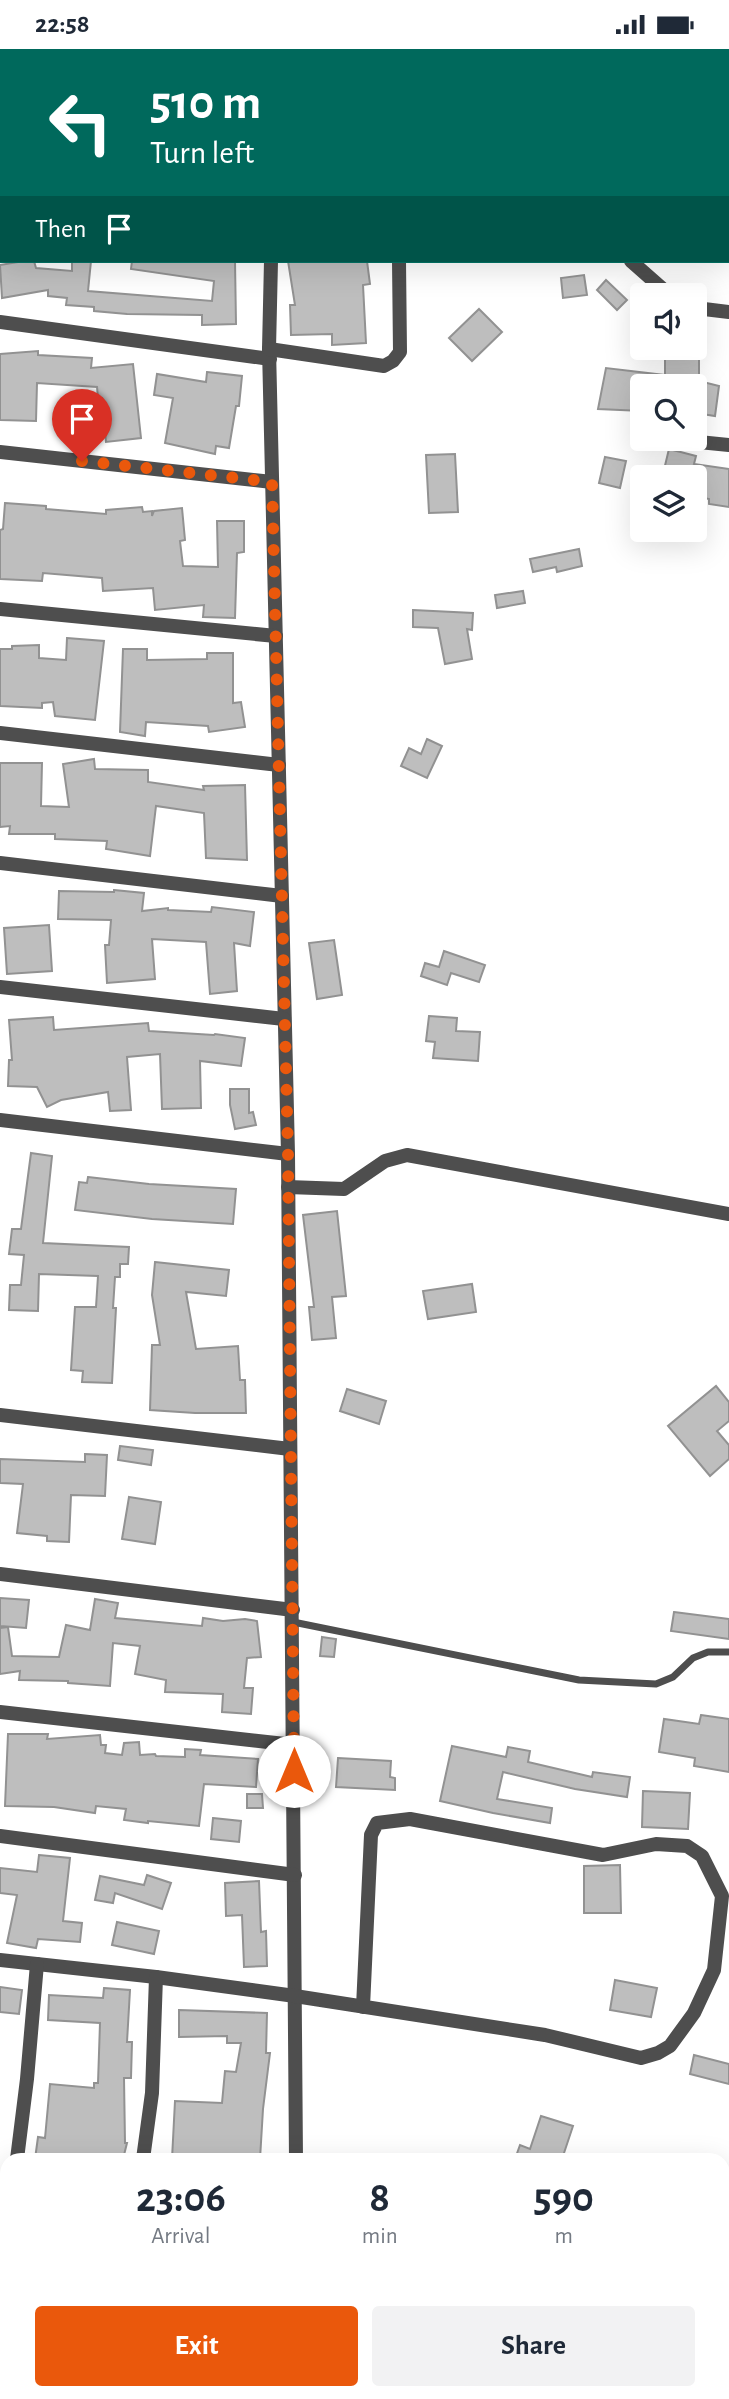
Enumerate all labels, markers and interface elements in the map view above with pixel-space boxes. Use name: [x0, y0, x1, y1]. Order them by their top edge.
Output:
text: 22:58: [35, 11, 90, 37]
icon: left: [35, 77, 126, 168]
text: 510 m: [150, 79, 261, 128]
text: Turn left: [150, 137, 254, 169]
icon: arrive: [100, 210, 138, 248]
text: Then: [35, 216, 86, 242]
map controls: [630, 283, 707, 542]
button: sound: [630, 283, 707, 360]
button: search: [630, 374, 707, 451]
pin: [52, 389, 112, 461]
icon: arrive: [63, 400, 101, 438]
button: layers: [630, 465, 707, 542]
position arrow: [257, 1734, 331, 1808]
text: 23:06: [136, 2177, 226, 2219]
text: 8: [369, 2177, 390, 2219]
text: 590: [534, 2177, 594, 2219]
text: Arrival: [151, 2225, 210, 2248]
text: min: [362, 2225, 398, 2248]
text: m: [555, 2225, 573, 2248]
button: Exit: [35, 2306, 358, 2386]
button: Share: [372, 2306, 695, 2386]

